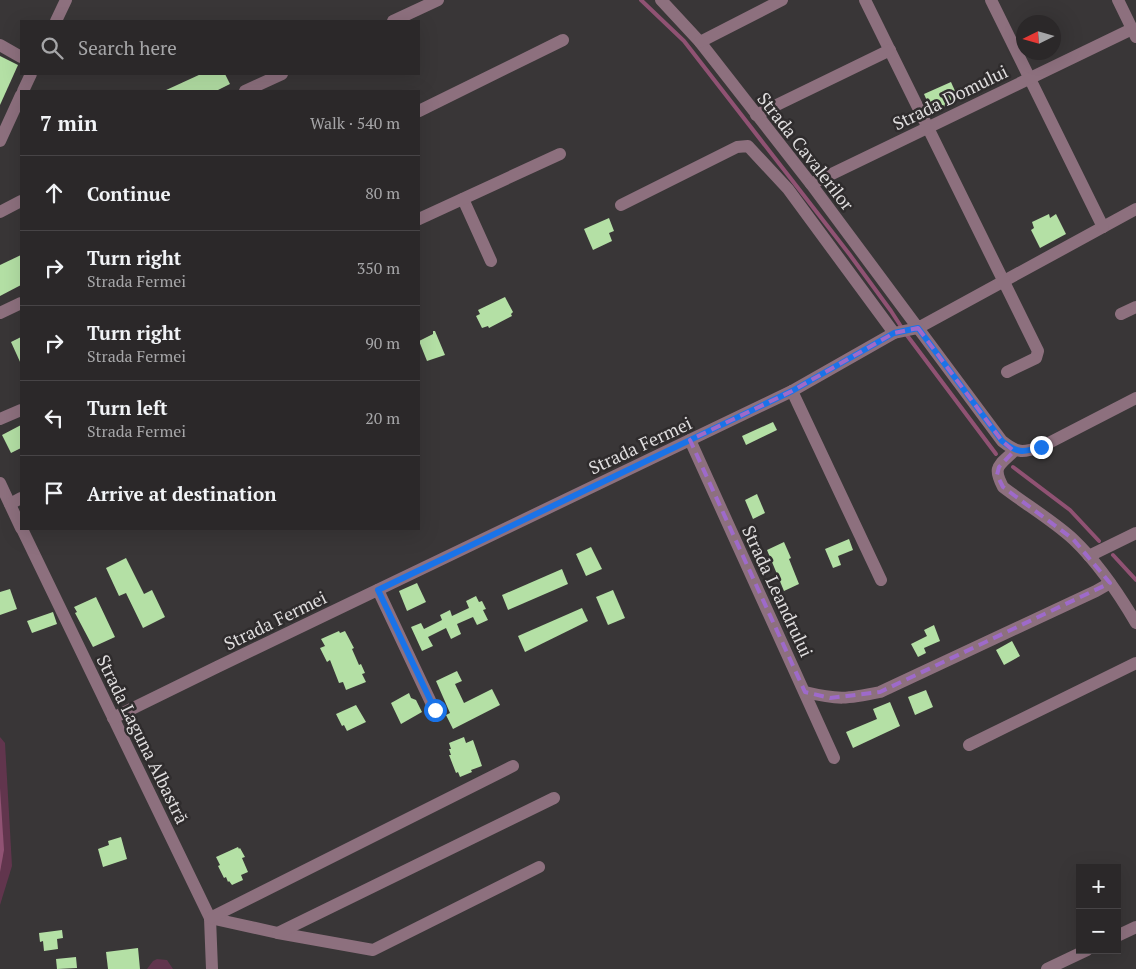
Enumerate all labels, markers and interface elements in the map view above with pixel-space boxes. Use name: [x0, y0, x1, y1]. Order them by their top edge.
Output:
north arrow: [1016, 15, 1061, 60]
search box: [20, 20, 420, 75]
icon: search: [38, 34, 66, 62]
text: Search here: [78, 35, 177, 60]
street label: Strada Domului: [888, 59, 1012, 135]
street label: Strada Cavalerilor: [752, 87, 860, 215]
text: 7 min: [40, 109, 97, 137]
text: Walk · 540 m: [310, 112, 400, 134]
icon: ahead: [40, 179, 68, 207]
text: Continue: [87, 181, 171, 206]
text: 80 m: [365, 182, 400, 204]
text: Turn right: [87, 245, 181, 270]
icon: right: [40, 254, 68, 282]
text: 350 m: [357, 257, 400, 279]
text: Strada Fermei: [87, 270, 186, 292]
text: Turn right: [87, 320, 181, 345]
icon: right: [40, 329, 68, 357]
text: 90 m: [365, 332, 400, 354]
text: Strada Fermei: [87, 345, 186, 367]
text: Turn left: [87, 395, 168, 420]
icon: left: [40, 404, 68, 432]
text: 20 m: [365, 407, 400, 429]
street label: Strada Fermei: [584, 411, 696, 479]
text: Strada Fermei: [87, 420, 186, 442]
route end: [1030, 436, 1053, 459]
icon: arrive: [40, 479, 68, 507]
text: Arrive at destination: [87, 481, 276, 506]
street label: Strada Leandrului: [737, 521, 819, 661]
street label: Strada Fermei: [220, 585, 330, 655]
street label: Strada Laguna Albastră: [92, 650, 194, 828]
route start: [424, 699, 447, 722]
map controls: [1076, 864, 1121, 954]
button: +: [1076, 864, 1121, 909]
button: −: [1076, 909, 1121, 954]

